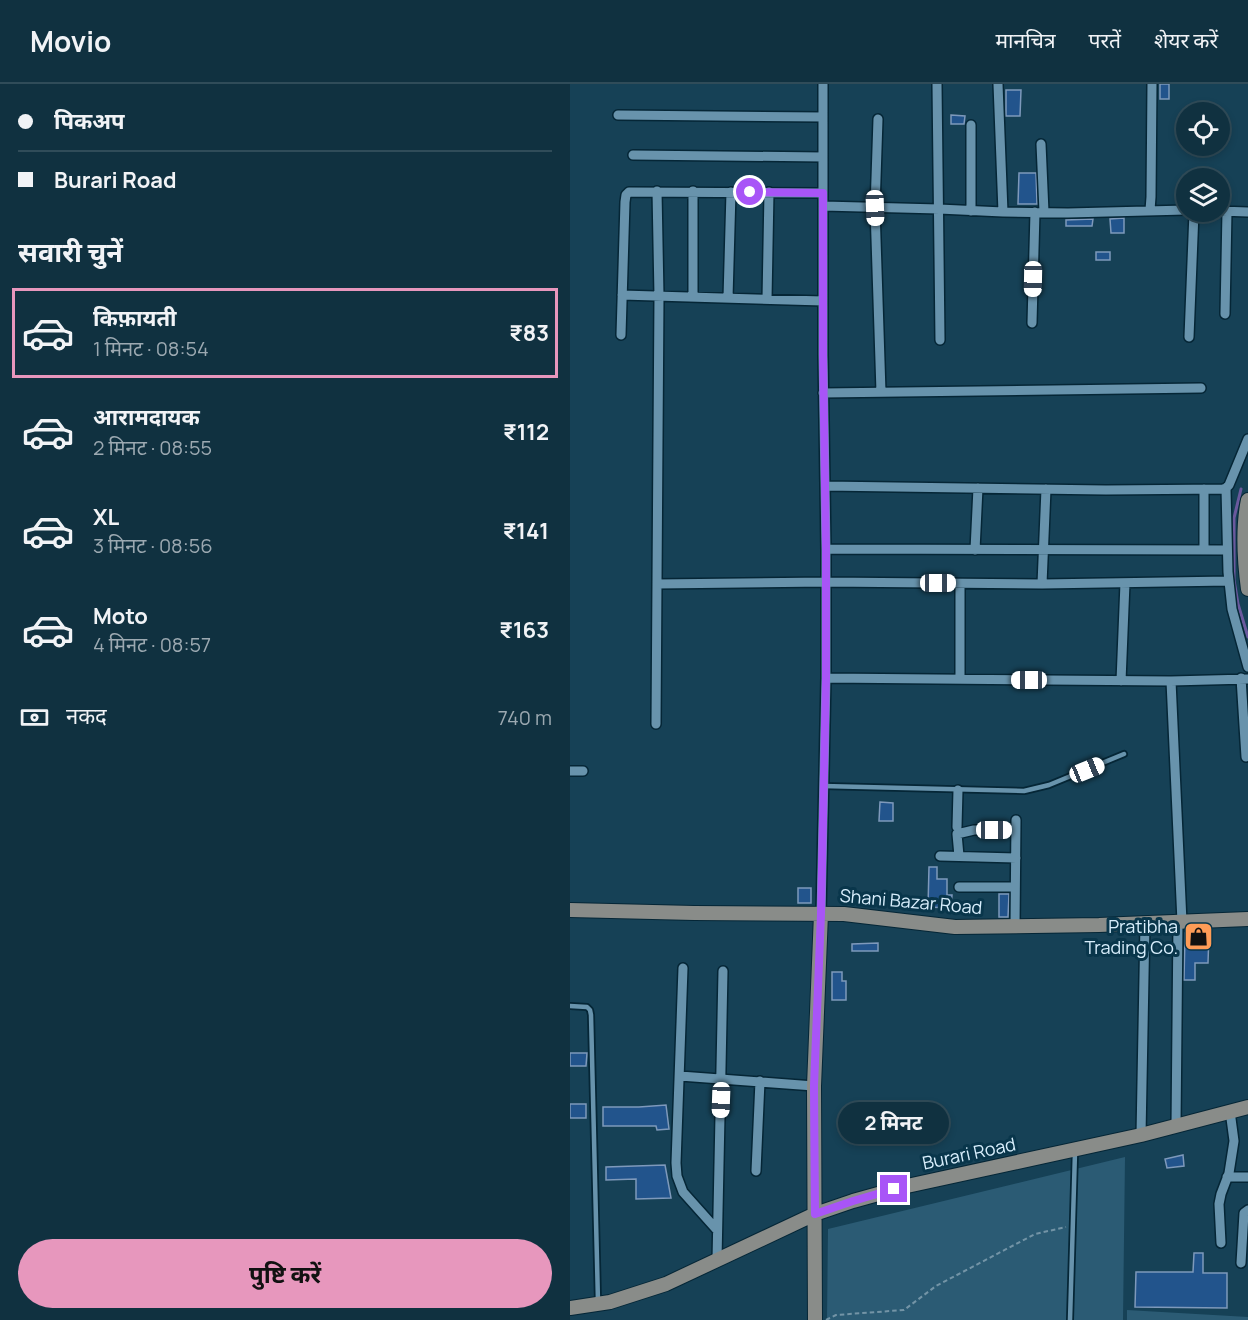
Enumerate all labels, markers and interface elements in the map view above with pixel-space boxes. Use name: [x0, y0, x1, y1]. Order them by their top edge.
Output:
text: Movio: [30, 22, 111, 60]
text: मानचित्र: [996, 26, 1056, 54]
text: परतें: [1089, 26, 1121, 54]
text: शेयर करें: [1154, 26, 1218, 54]
map controls: [1176, 102, 1230, 222]
button: locate: [1176, 102, 1230, 156]
text: पिकअप: [54, 106, 125, 136]
text: Burari Road: [54, 165, 177, 195]
button: layers: [1176, 168, 1230, 222]
route start: [736, 178, 763, 205]
car: [865, 190, 885, 226]
text: सवारी चुनें: [18, 233, 123, 270]
car: [1024, 261, 1042, 297]
text: किफ़ायती: [93, 303, 177, 333]
icon: car: [21, 306, 75, 360]
text: ₹83: [509, 318, 549, 348]
text: 1 मिनट · 08:54: [93, 335, 209, 362]
text: आरामदायक: [93, 402, 200, 432]
icon: car: [21, 405, 75, 459]
text: ₹112: [503, 417, 549, 447]
text: 2 मिनट · 08:55: [93, 434, 212, 461]
text: XL: [93, 502, 119, 532]
icon: car: [21, 504, 75, 558]
text: ₹141: [503, 516, 549, 546]
text: 3 मिनट · 08:56: [93, 532, 213, 559]
car: [920, 574, 956, 592]
text: Moto: [93, 601, 148, 631]
icon: car: [21, 603, 75, 657]
text: ₹163: [499, 615, 549, 645]
text: 4 मिनट · 08:57: [93, 631, 211, 658]
car: [1011, 671, 1047, 689]
icon: cash: [18, 701, 51, 734]
text: नकद: [66, 701, 107, 731]
text: 740 m: [498, 704, 552, 731]
car: [1067, 755, 1107, 785]
car: [976, 821, 1012, 839]
street label: Shani Bazar Road: [839, 883, 983, 919]
place label: Pratibha Trading Co.: [1084, 914, 1178, 959]
shop icon: Pratibha Trading Co.: [1183, 921, 1215, 953]
car: [711, 1082, 731, 1118]
callout: 2 मिनट: [838, 1102, 950, 1144]
text: 2 मिनट: [865, 1109, 922, 1136]
street label: Burari Road: [920, 1131, 1018, 1175]
route end: [880, 1175, 907, 1202]
button: पुष्टि करें: [18, 1239, 552, 1308]

